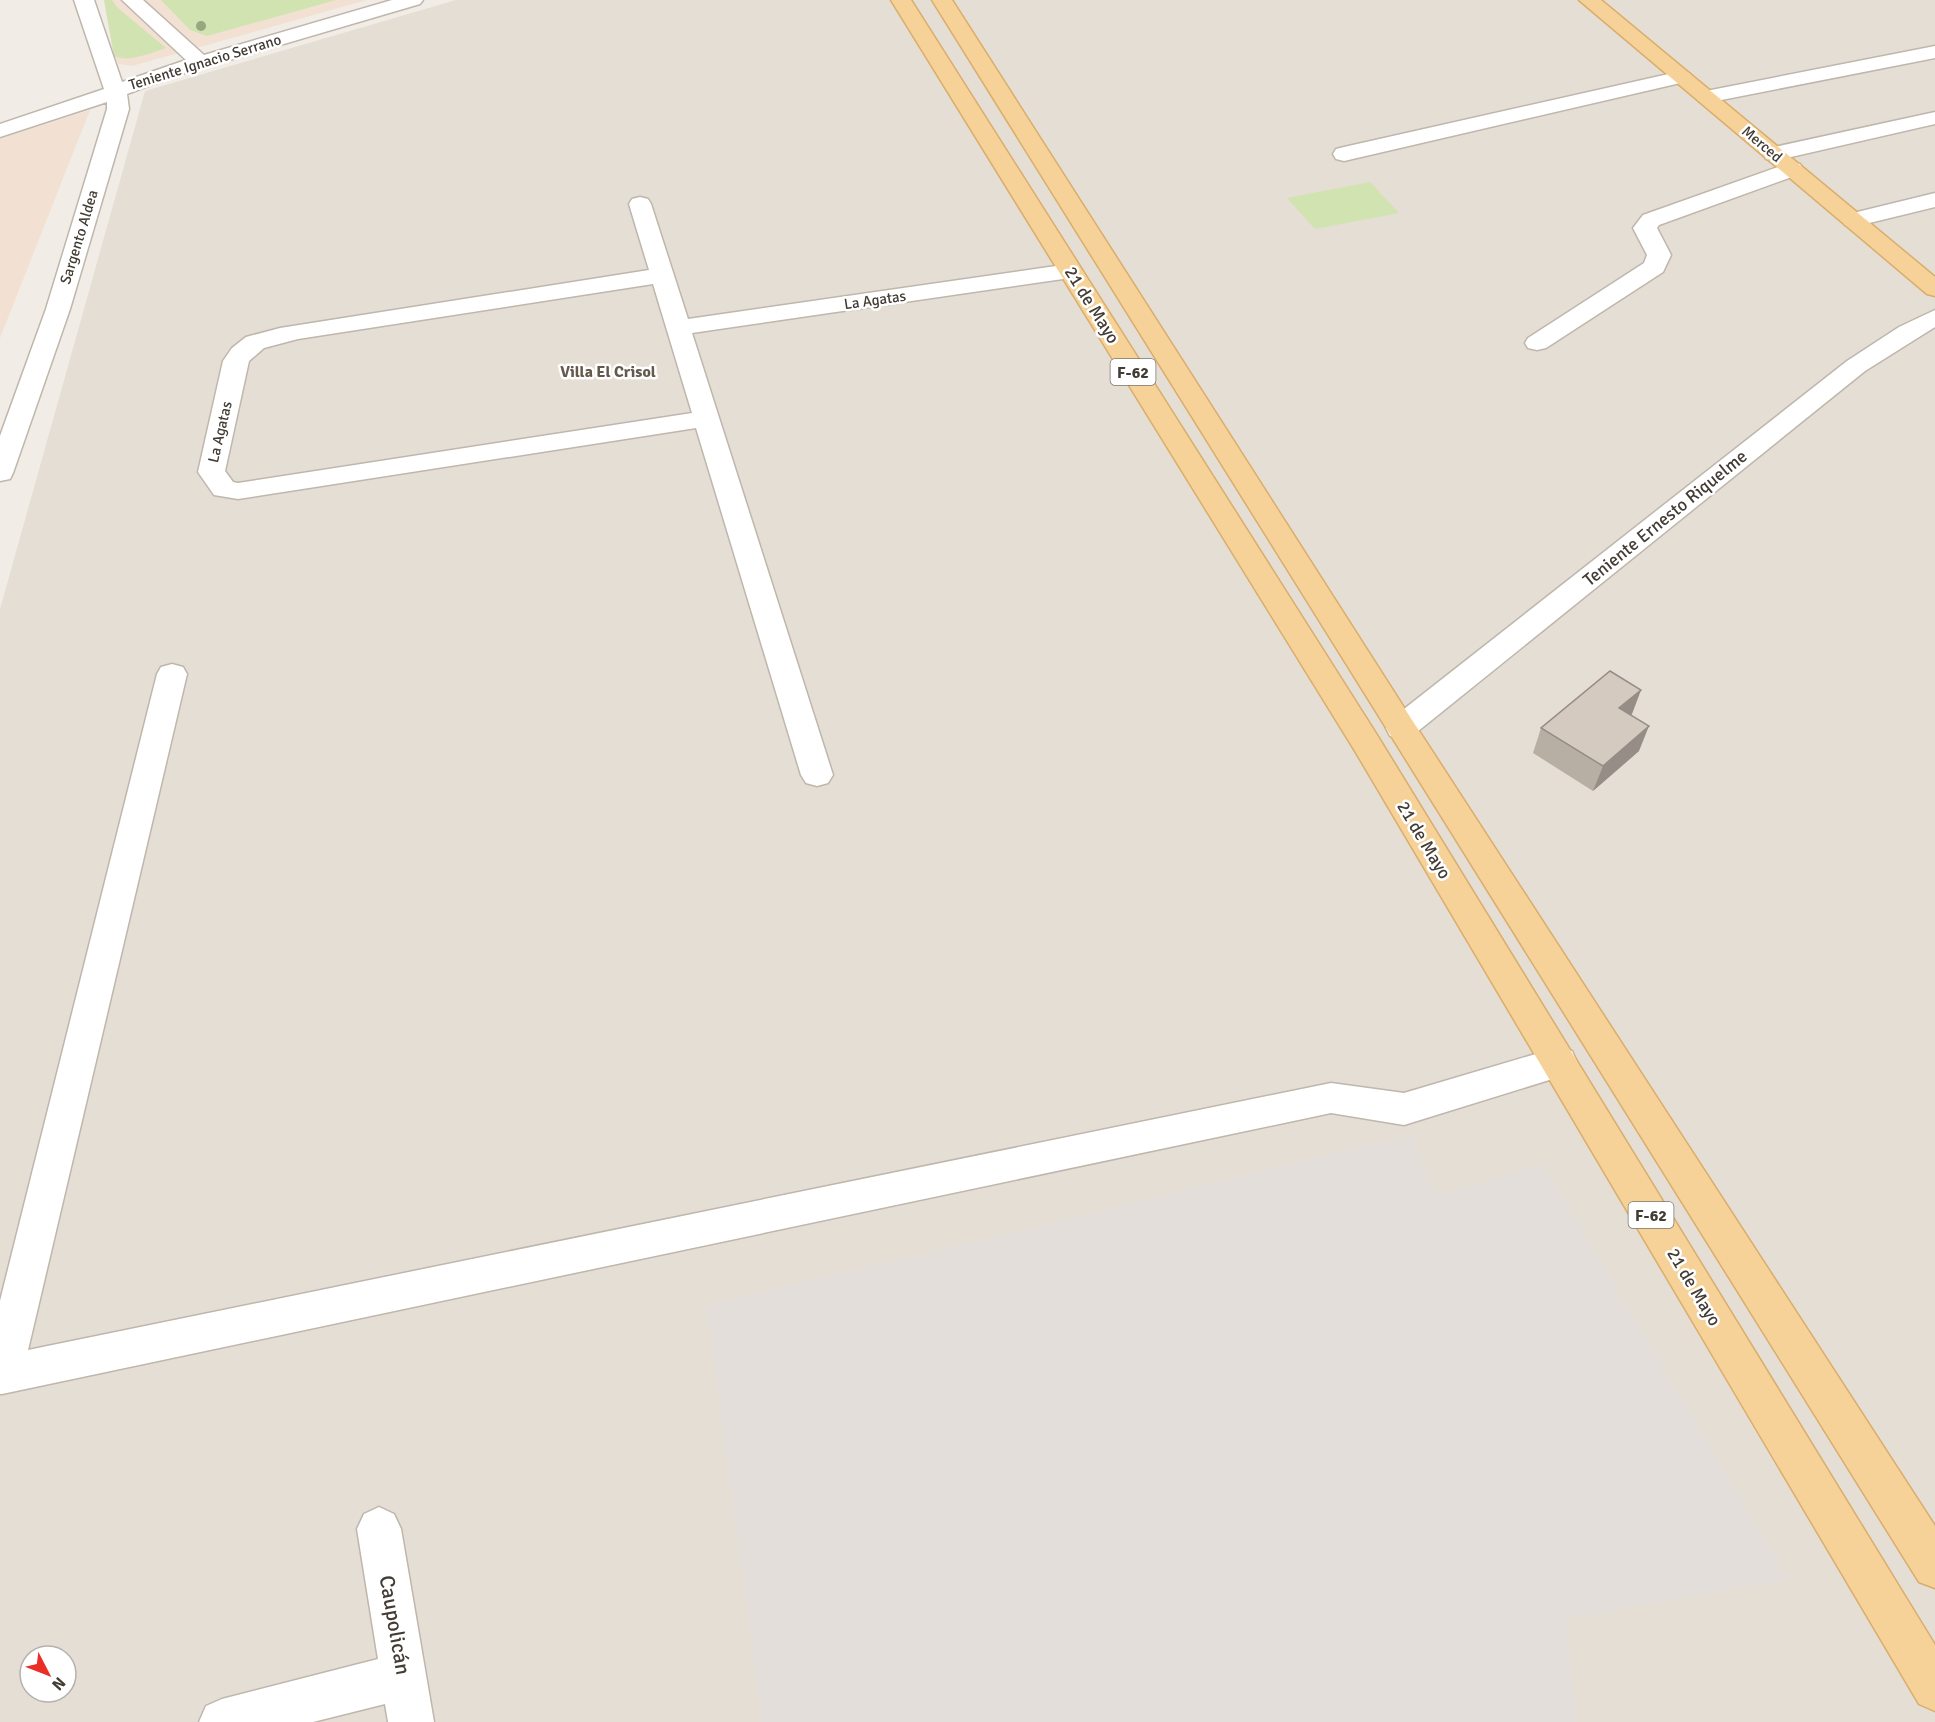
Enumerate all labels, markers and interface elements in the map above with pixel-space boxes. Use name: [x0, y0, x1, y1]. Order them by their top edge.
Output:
street label: Teniente Ignacio Serrano: [127, 30, 284, 94]
street label: Merced: [1738, 122, 1786, 166]
street label: Sargento Aldea: [56, 188, 102, 286]
street label: 21 de Mayo: [1060, 262, 1124, 348]
street label: La Agatas: [843, 287, 908, 313]
road number: F-62: [1110, 359, 1156, 385]
district label: Villa El Crisol: [560, 362, 656, 382]
street label: La Agatas: [204, 399, 236, 464]
street label: Teniente Ernesto Riquelme: [1579, 445, 1751, 591]
street label: 21 de Mayo: [1392, 797, 1456, 883]
road number: F-62: [1628, 1202, 1674, 1228]
street label: 21 de Mayo: [1662, 1244, 1726, 1330]
street label: Caupolicán: [373, 1573, 417, 1677]
north arrow: [18, 1644, 78, 1704]
text: N: [47, 1673, 70, 1694]

